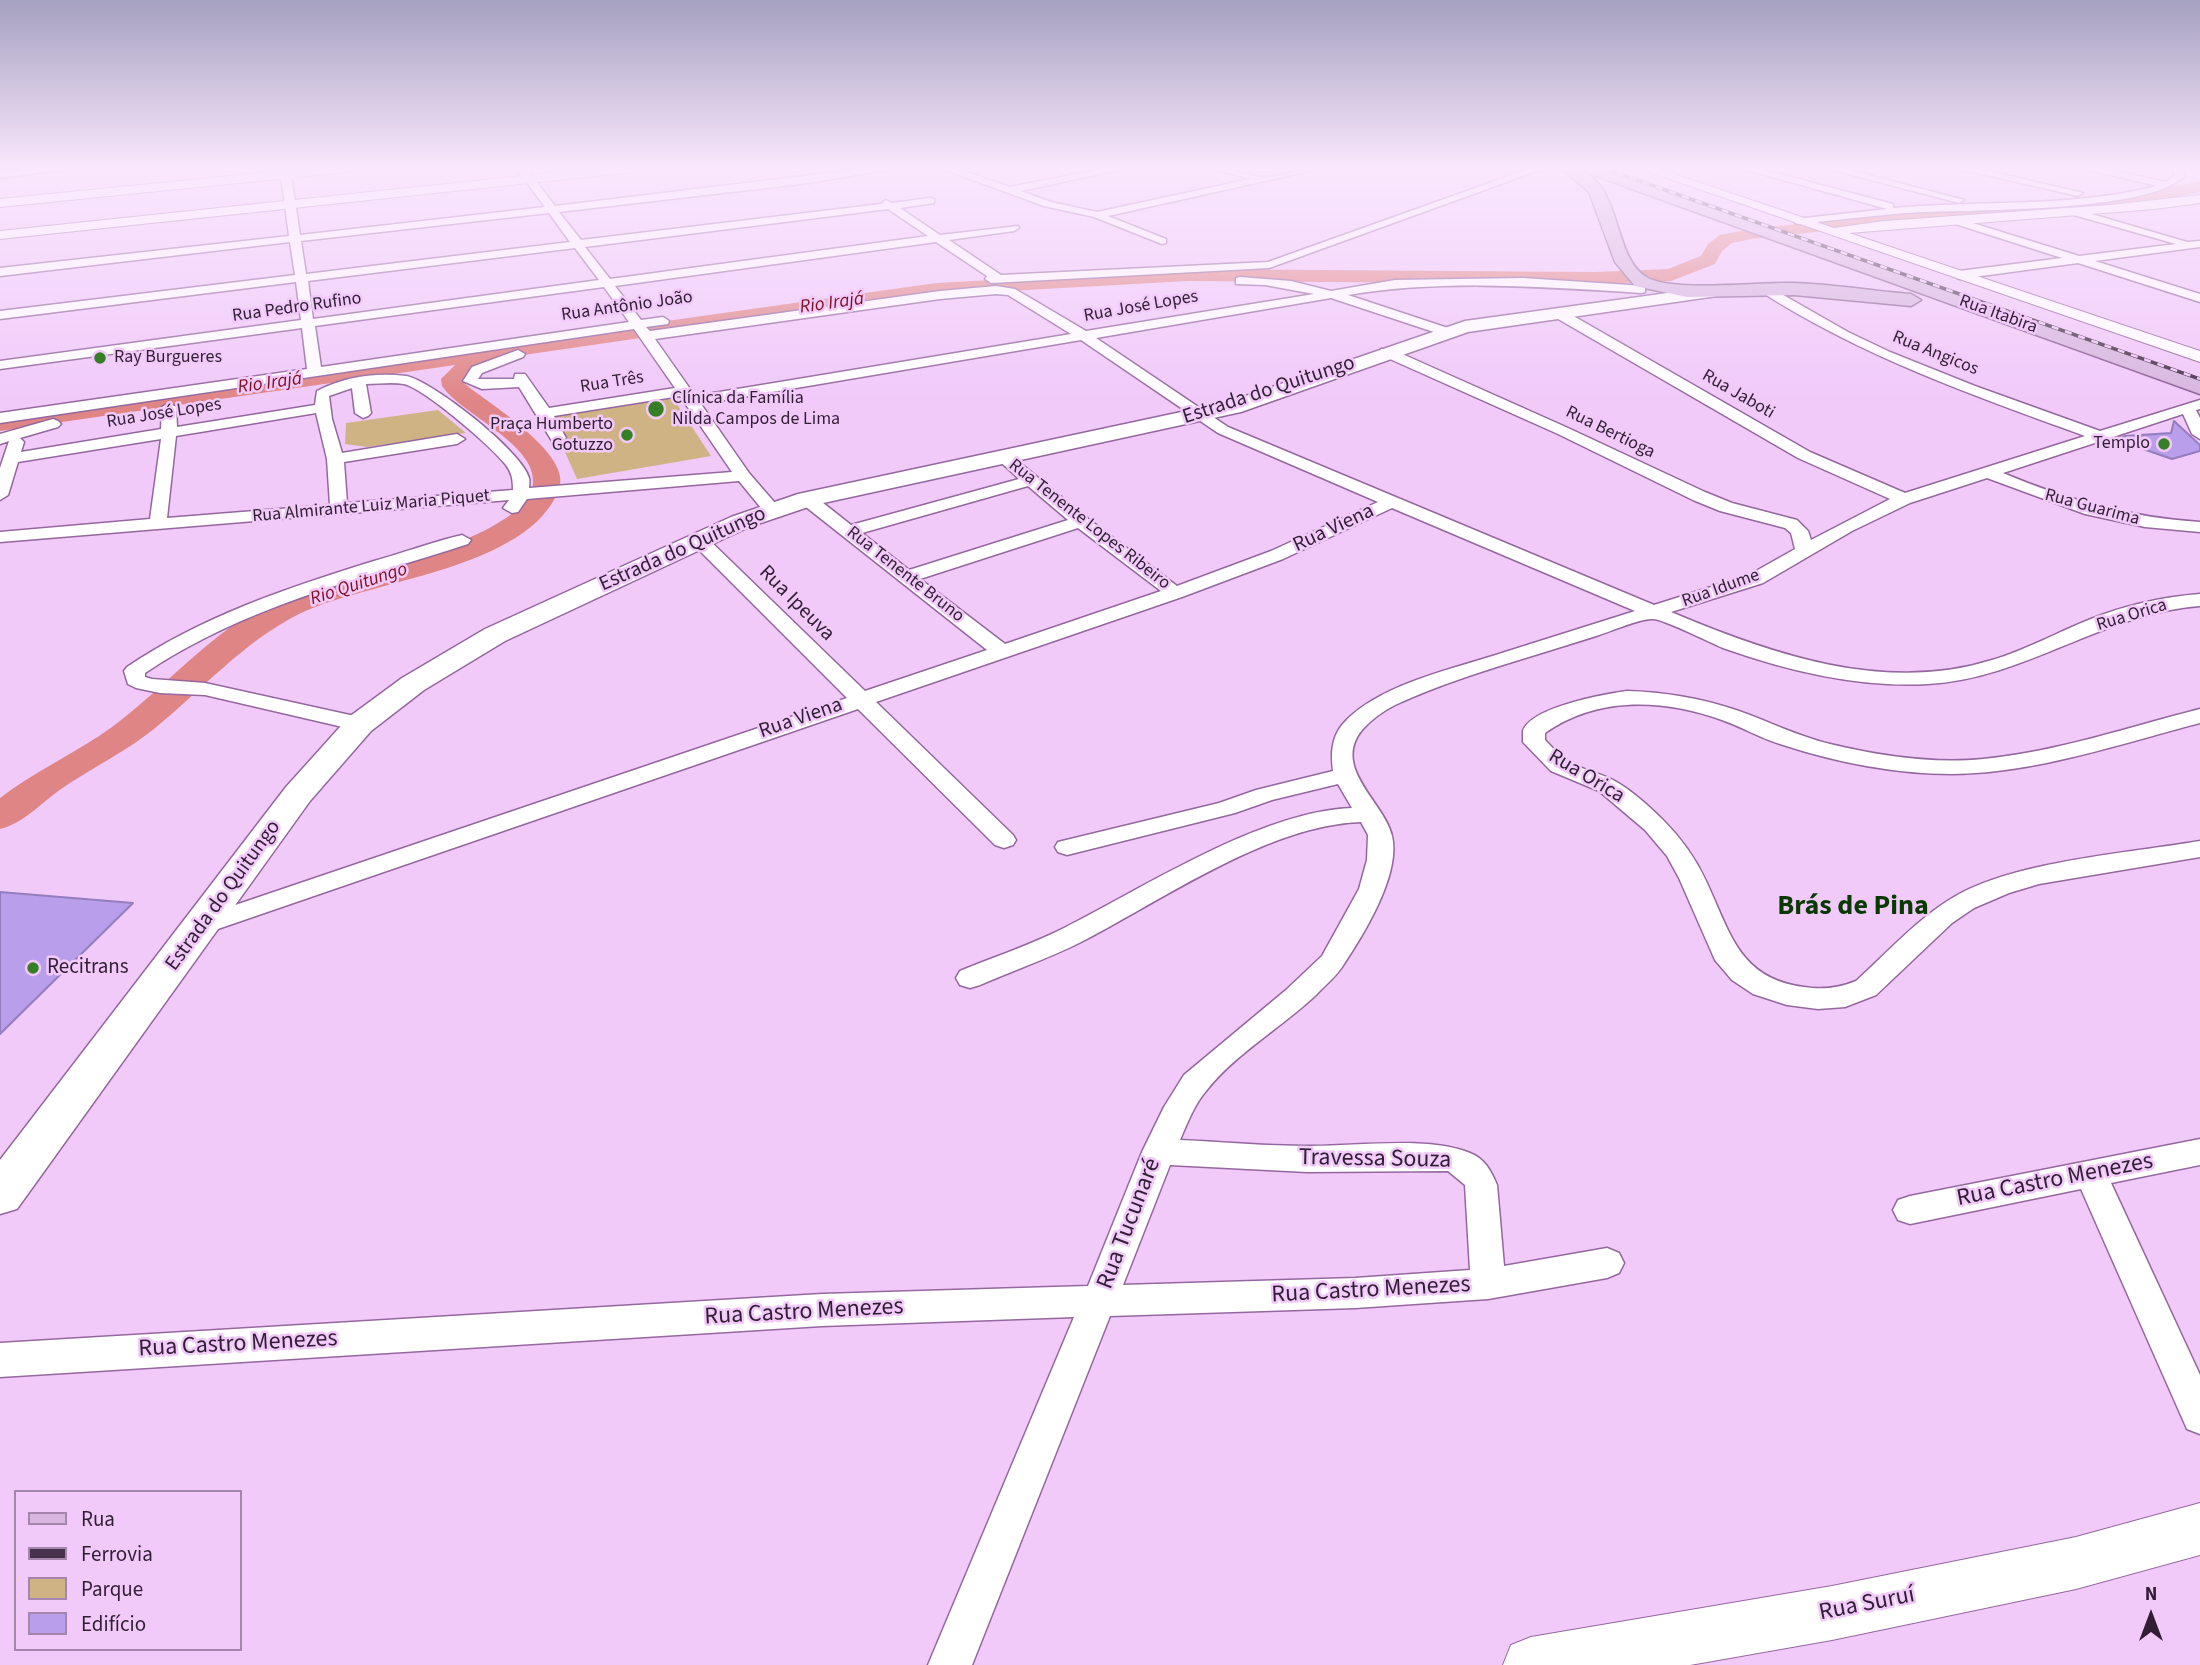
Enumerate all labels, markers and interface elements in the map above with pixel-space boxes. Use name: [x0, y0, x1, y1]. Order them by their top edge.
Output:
street label: Rua José Lopes: [1082, 286, 1200, 328]
street label: Rua Antônio João: [560, 287, 694, 327]
street label: Rua Pedro Rufino: [231, 288, 363, 328]
water label: Rio Irajá: [798, 288, 866, 320]
street label: Rua Itabira: [1956, 291, 2040, 339]
street label: Rua Angicos: [1889, 327, 1981, 381]
place label: Ray Burgueres: [114, 347, 222, 369]
marker: Ray Burgueres: [92, 350, 108, 366]
street label: Estrada do Quitungo: [1180, 351, 1358, 431]
street label: Rua Jaboti: [1698, 366, 1778, 424]
street label: Rua Três: [579, 367, 645, 399]
water label: Rio Irajá: [236, 368, 304, 400]
place label: Clínica da Família Nilda Campos de Lima: [672, 388, 840, 430]
street label: Rua José Lopes: [105, 394, 223, 434]
marker: Clínica da Família Nilda Campos de Lima: [646, 399, 666, 419]
street label: Rua Bertioga: [1562, 402, 1658, 464]
place label: Praça Humberto Gotuzzo: [490, 414, 613, 457]
marker: Praça Humberto Gotuzzo: [619, 427, 635, 443]
place label: Templo: [2093, 433, 2150, 455]
marker: Templo: [2156, 436, 2172, 452]
street label: Rua Tenente Lopes Ribeiro: [1004, 455, 1174, 595]
street label: Rua Guarima: [2042, 485, 2142, 531]
street label: Rua Almirante Luiz Maria Piquet: [251, 486, 491, 528]
street label: Rua Viena: [1289, 499, 1379, 559]
street label: Estrada do Quitungo: [596, 502, 770, 598]
street label: Rua Tenente Bruno: [842, 522, 968, 628]
water label: Rio Quitungo: [308, 559, 410, 611]
street label: Rua Ipeuva: [753, 561, 839, 647]
street label: Rua Idume: [1679, 565, 1763, 613]
street label: Rua Orica: [2094, 595, 2170, 637]
street label: Rua Viena: [756, 693, 846, 745]
street label: Rua Orica: [1543, 744, 1629, 810]
street label: Estrada do Quitungo: [161, 816, 287, 976]
district label: Brás de Pina: [1777, 891, 1929, 925]
place label: Recitrans: [47, 955, 129, 981]
marker: Recitrans: [25, 960, 41, 976]
street label: Travessa Souza: [1299, 1144, 1451, 1176]
street label: Rua Castro Menezes: [1954, 1148, 2156, 1214]
street label: Rua Tucunaré: [1092, 1155, 1168, 1293]
street label: Rua Castro Menezes: [1271, 1271, 1471, 1311]
street label: Rua Castro Menezes: [704, 1293, 904, 1333]
street label: Rua Castro Menezes: [138, 1325, 338, 1365]
legend: [14, 1490, 242, 1651]
text: Rua: [81, 1504, 115, 1534]
text: Ferrovia: [81, 1539, 153, 1569]
text: Parque: [81, 1574, 143, 1604]
north arrow: [2116, 1581, 2186, 1651]
text: N: [2145, 1581, 2157, 1608]
street label: Rua Suruí: [1817, 1582, 1917, 1628]
text: Edifício: [81, 1609, 146, 1639]

